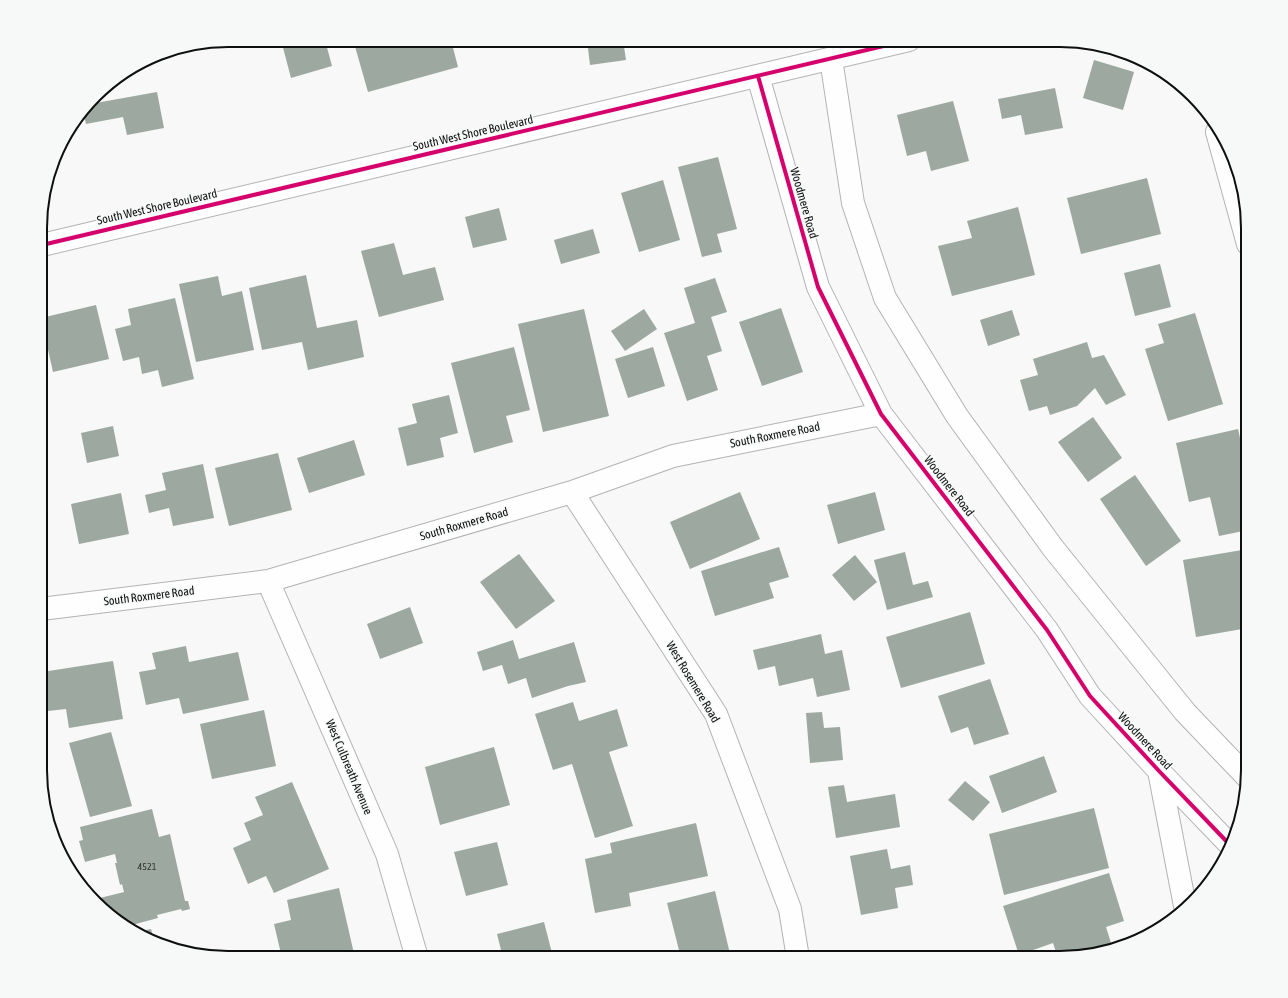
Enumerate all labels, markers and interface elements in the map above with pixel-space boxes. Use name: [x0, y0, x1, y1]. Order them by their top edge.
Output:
street label: South West Shore Boulevard: [412, 112, 534, 154]
street label: Woodmere Road: [787, 166, 821, 240]
street label: South West Shore Boulevard: [96, 186, 218, 228]
street label: South Roxmere Road: [729, 419, 821, 451]
street label: Woodmere Road: [921, 453, 977, 519]
street label: South Roxmere Road: [418, 505, 510, 543]
street label: South Roxmere Road: [103, 583, 195, 609]
street label: West Rosemere Road: [663, 639, 723, 725]
street label: Woodmere Road: [1115, 710, 1175, 772]
street label: West Culbreath Avenue: [323, 717, 375, 817]
house number: 4521: [138, 861, 157, 872]

